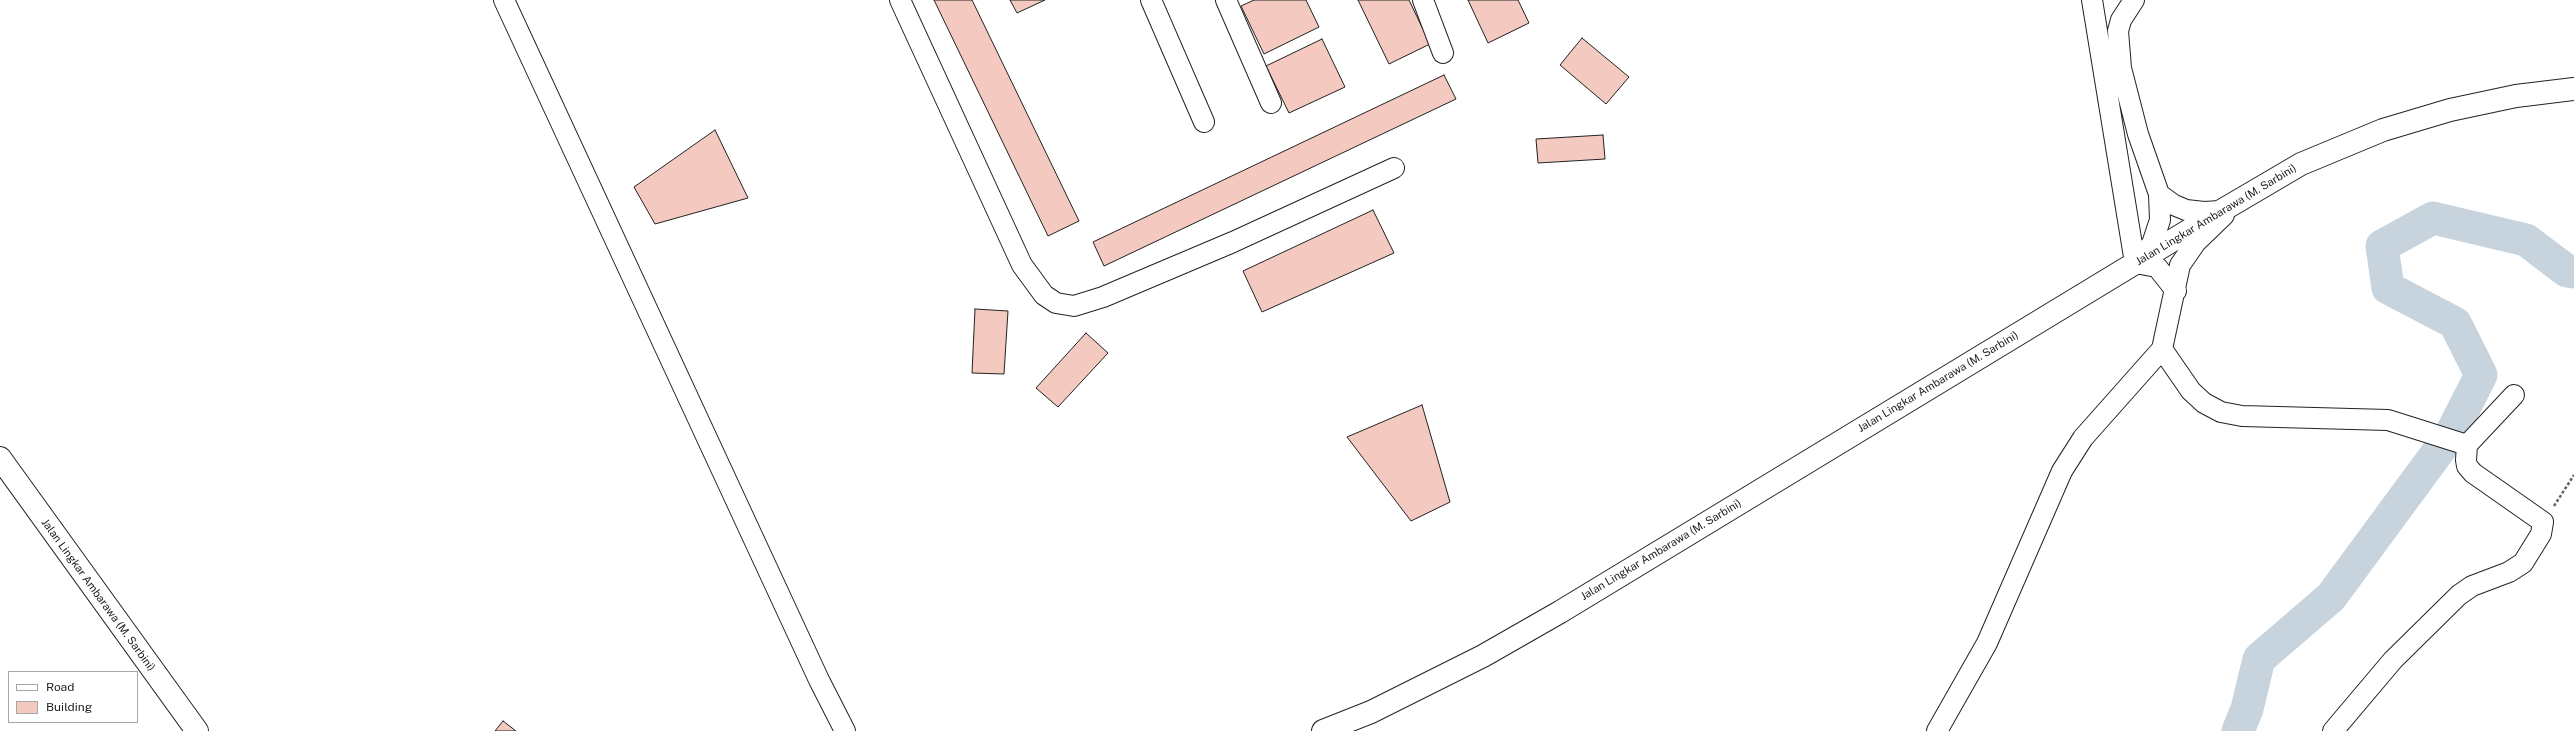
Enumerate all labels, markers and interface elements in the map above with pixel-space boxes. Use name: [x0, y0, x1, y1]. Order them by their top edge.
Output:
street label: Jalan Lingkar Ambarawa (M. Sarbini): [2133, 162, 2299, 268]
street label: Jalan Lingkar Ambarawa (M. Sarbini): [1855, 329, 2021, 435]
street label: Jalan Lingkar Ambarawa (M. Sarbini): [1578, 497, 1744, 603]
street label: Jalan Lingkar Ambarawa (M. Sarbini): [38, 516, 158, 674]
legend: [8, 671, 138, 723]
text: Road: [46, 680, 74, 694]
text: Building: [46, 700, 92, 714]

